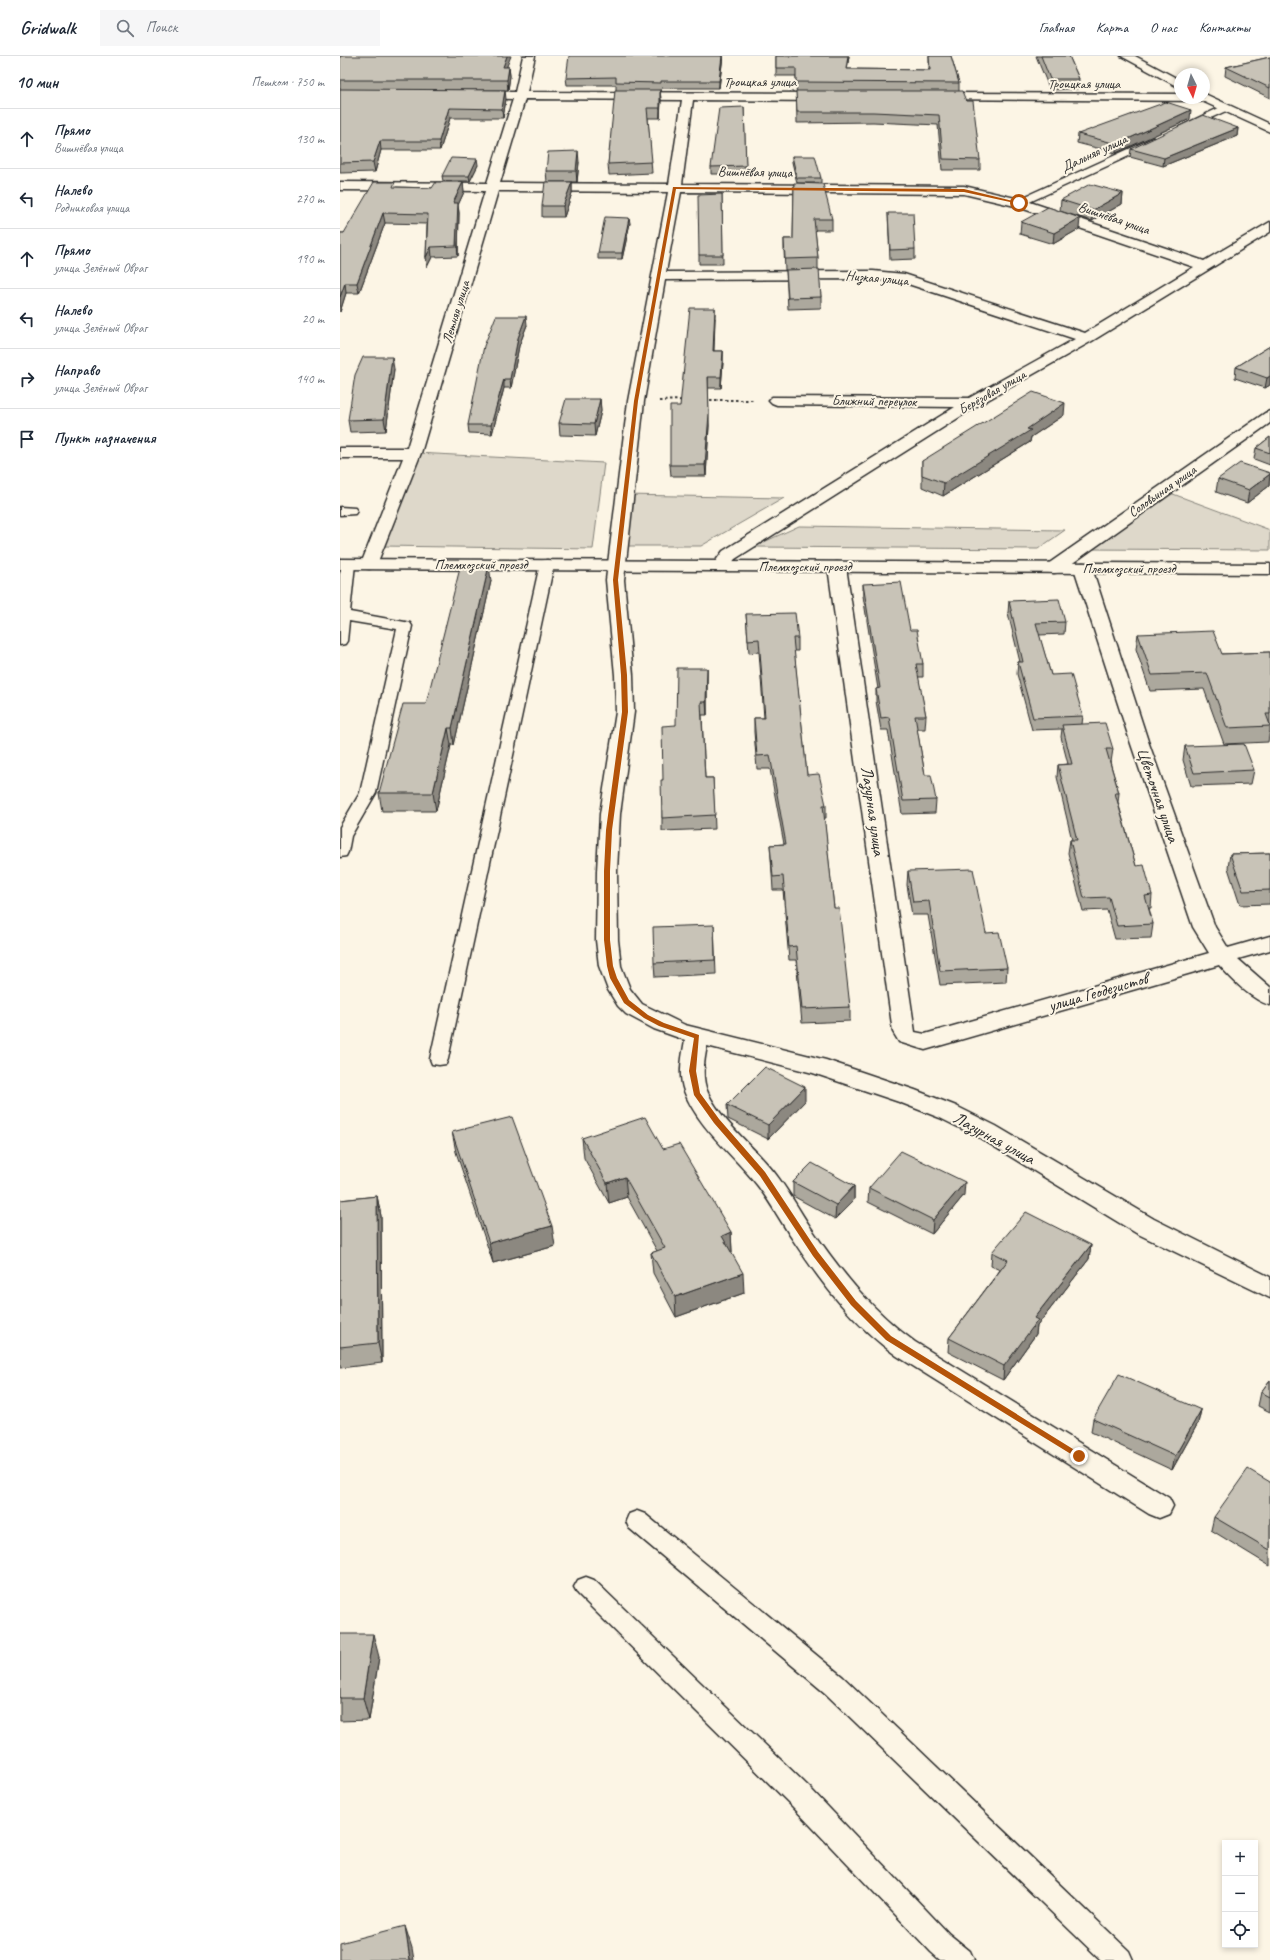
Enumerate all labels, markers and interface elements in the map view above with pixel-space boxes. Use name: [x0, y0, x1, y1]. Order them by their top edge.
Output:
search box: [100, 10, 380, 46]
text: Gridwalk: [20, 16, 76, 40]
icon: search: [114, 17, 136, 39]
text: Поиск: [146, 18, 177, 37]
text: Главная: [1039, 19, 1074, 36]
text: Карта: [1096, 19, 1128, 36]
text: О нас: [1150, 19, 1177, 36]
text: Контакты: [1199, 19, 1250, 36]
north arrow: [1174, 68, 1210, 104]
text: 10 мин: [16, 72, 58, 93]
street label: Троицкая улица: [724, 73, 797, 90]
text: Пешком · 750 m: [251, 74, 324, 90]
street label: Троицкая улица: [1048, 75, 1121, 92]
text: Прямо: [54, 121, 90, 140]
icon: ahead: [16, 128, 38, 150]
street label: Дальняя улица: [1058, 130, 1131, 176]
text: 130 m: [296, 131, 324, 147]
text: Вишнёвая улица: [54, 140, 123, 156]
street label: Вишнёвая улица: [718, 163, 794, 181]
text: Налево: [54, 181, 92, 200]
icon: left: [16, 188, 38, 210]
text: 270 m: [296, 191, 324, 207]
route start: [1010, 194, 1028, 212]
street label: Вишнёвая улица: [1076, 198, 1153, 239]
text: Родниковая улица: [54, 200, 129, 216]
text: Прямо: [54, 241, 90, 260]
icon: ahead: [16, 248, 38, 270]
text: 190 m: [296, 251, 324, 267]
text: улица Зелёный Овраг: [54, 260, 147, 276]
street label: Низкая улица: [845, 267, 910, 289]
street label: Летняя улица: [438, 277, 474, 346]
text: Налево: [54, 301, 92, 320]
icon: left: [16, 308, 38, 330]
text: 20 m: [302, 311, 324, 327]
text: улица Зелёный Овраг: [54, 320, 147, 336]
text: Направо: [54, 361, 100, 380]
street label: Берёзовая улица: [955, 365, 1030, 418]
icon: right: [16, 368, 38, 390]
text: 140 m: [296, 371, 324, 387]
text: улица Зелёный Овраг: [54, 380, 147, 396]
street label: Ближний переулок: [832, 392, 918, 410]
icon: arrive: [16, 428, 38, 450]
text: Пункт назначения: [54, 429, 156, 448]
street label: Соловьиная улица: [1125, 461, 1200, 521]
street label: Племхозский проезд: [434, 556, 530, 573]
street label: Племхозский проезд: [758, 558, 854, 575]
street label: Племхозский проезд: [1082, 560, 1178, 577]
street label: Цветочная улица: [1132, 745, 1185, 847]
street label: Лазурная улица: [855, 765, 890, 859]
street label: улица Геодезистов: [1045, 967, 1154, 1017]
street label: Лазурная улица: [949, 1107, 1040, 1171]
route end: [1070, 1447, 1088, 1465]
map controls: [1222, 1840, 1258, 1948]
button: +: [1222, 1840, 1258, 1876]
button: −: [1222, 1876, 1258, 1912]
button: locate: [1222, 1912, 1258, 1948]

